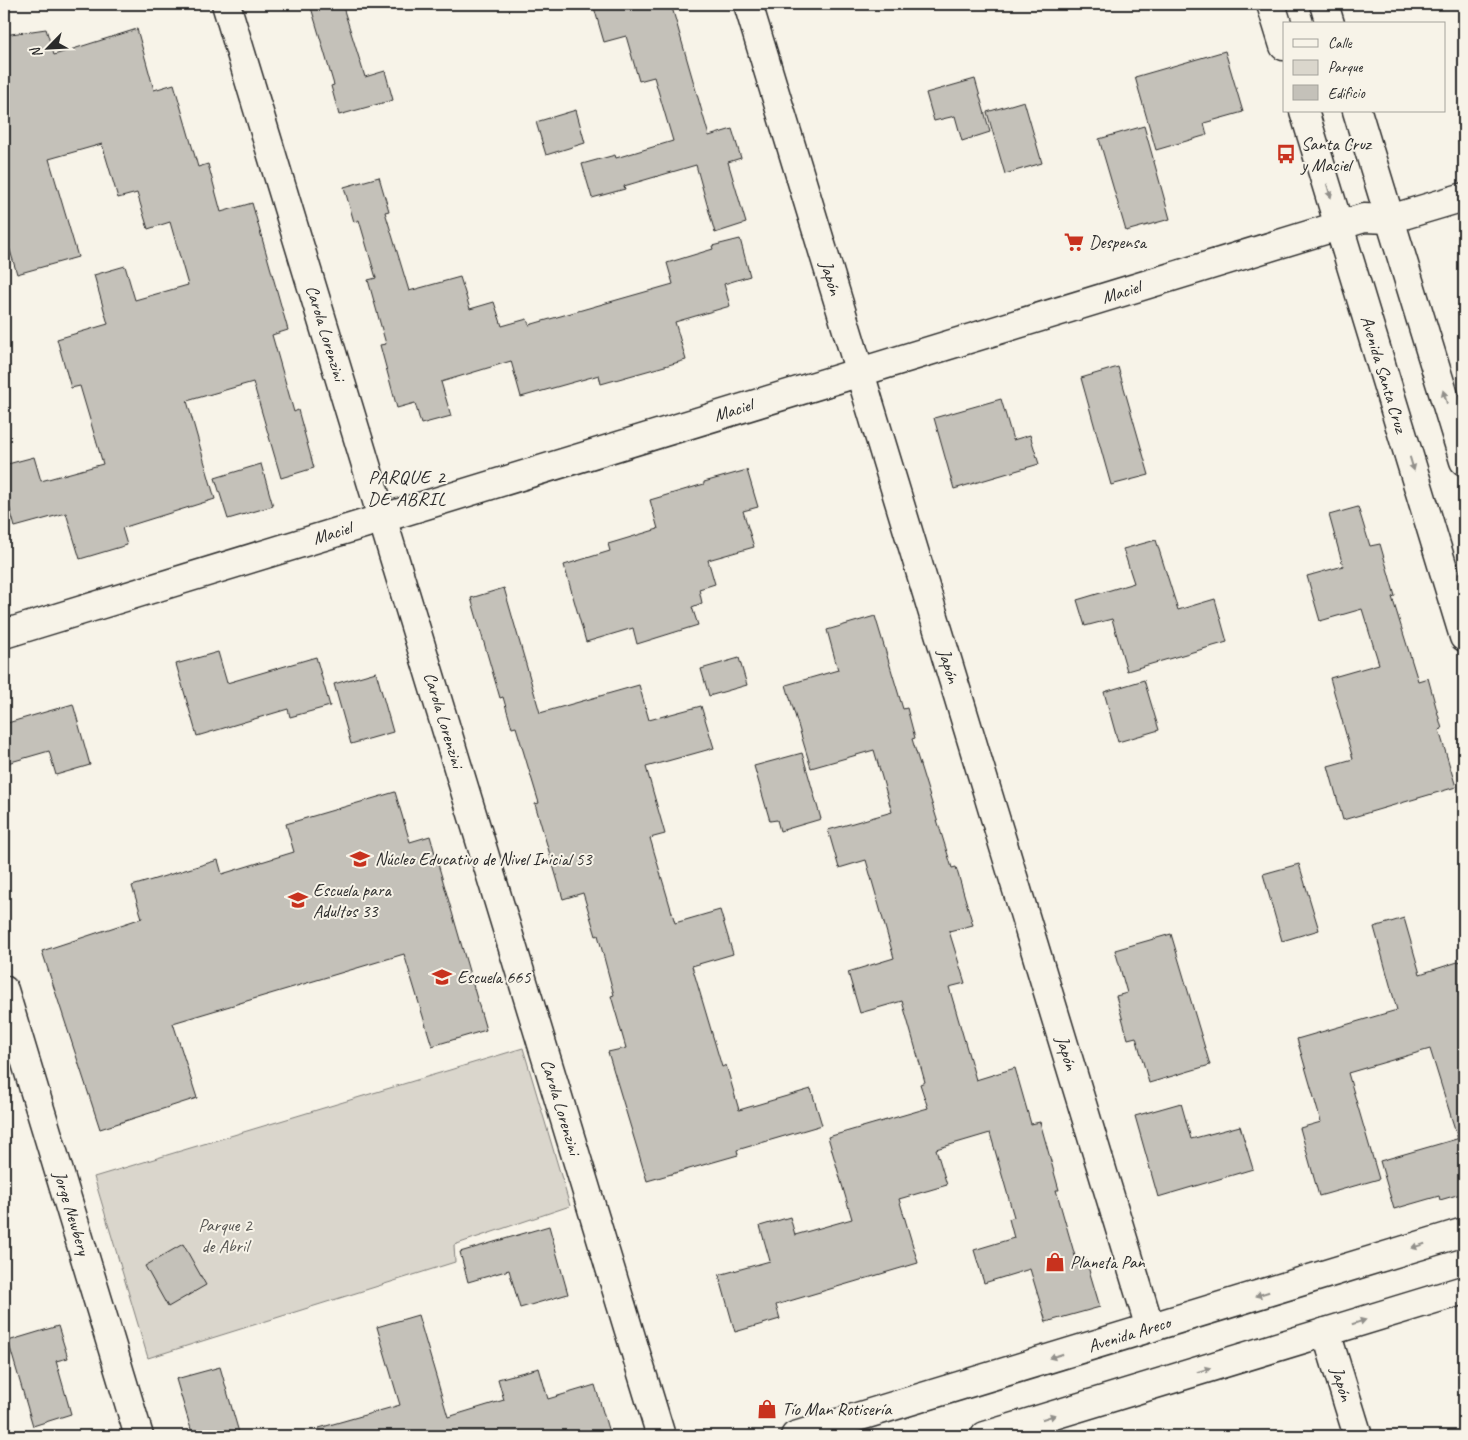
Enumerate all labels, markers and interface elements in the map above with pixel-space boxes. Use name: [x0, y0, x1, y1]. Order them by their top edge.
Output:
north arrow: [22, 22, 72, 72]
legend: [1283, 22, 1446, 112]
text: Calle: [1328, 34, 1353, 53]
text: N: [26, 44, 46, 61]
text: Parque: [1328, 58, 1364, 77]
text: Edificio: [1328, 84, 1366, 103]
place label: Santa Cruz y Maciel: [1300, 133, 1373, 176]
bus stop icon: Santa Cruz y Maciel: [1275, 143, 1297, 165]
one-way arrow: [1325, 184, 1333, 199]
supermarket icon: Despensa: [1063, 231, 1085, 253]
place label: Despensa: [1089, 231, 1147, 253]
street label: Japón: [815, 257, 847, 299]
street label: Maciel: [1099, 275, 1146, 308]
street label: Carola Lorenzini: [301, 282, 352, 386]
street label: Avenida Santa Cruz: [1356, 313, 1413, 437]
one-way arrow: [1440, 390, 1448, 405]
street label: Maciel: [711, 393, 758, 426]
one-way arrow: [1408, 457, 1416, 472]
district label: PARQUE 2 DE ABRIL: [368, 465, 446, 511]
street label: Maciel: [310, 516, 357, 549]
street label: Japón: [933, 645, 965, 687]
street label: Carola Lorenzini: [419, 669, 470, 773]
school or university icon: Núcleo Educativo de Nivel Inicial 53: [349, 848, 371, 870]
place label: Núcleo Educativo de Nivel Inicial 53: [375, 848, 594, 870]
place label: Escuela para Adultos 33: [313, 879, 392, 922]
school or university icon: Escuela para Adultos 33: [287, 889, 309, 911]
school or university icon: Escuela 665: [431, 966, 453, 988]
place label: Escuela 665: [457, 966, 531, 988]
street label: Japón: [1051, 1032, 1083, 1074]
street label: Carola Lorenzini: [536, 1056, 587, 1160]
street label: Jorge Newbery: [49, 1168, 96, 1259]
park label: Parque 2 de Abril: [198, 1214, 254, 1257]
one-way arrow: [1410, 1243, 1425, 1251]
shop icon: Planeta Pan: [1044, 1251, 1066, 1273]
place label: Planeta Pan: [1070, 1251, 1146, 1273]
one-way arrow: [1255, 1290, 1270, 1298]
street label: Avenida Areco: [1085, 1311, 1174, 1357]
one-way arrow: [1352, 1318, 1367, 1326]
one-way arrow: [1049, 1353, 1064, 1361]
street label: Japón: [1326, 1363, 1358, 1405]
one-way arrow: [1197, 1365, 1212, 1373]
shop icon: Tío Man Rotisería: [756, 1398, 778, 1420]
place label: Tío Man Rotisería: [782, 1398, 892, 1420]
one-way arrow: [1041, 1413, 1056, 1420]

